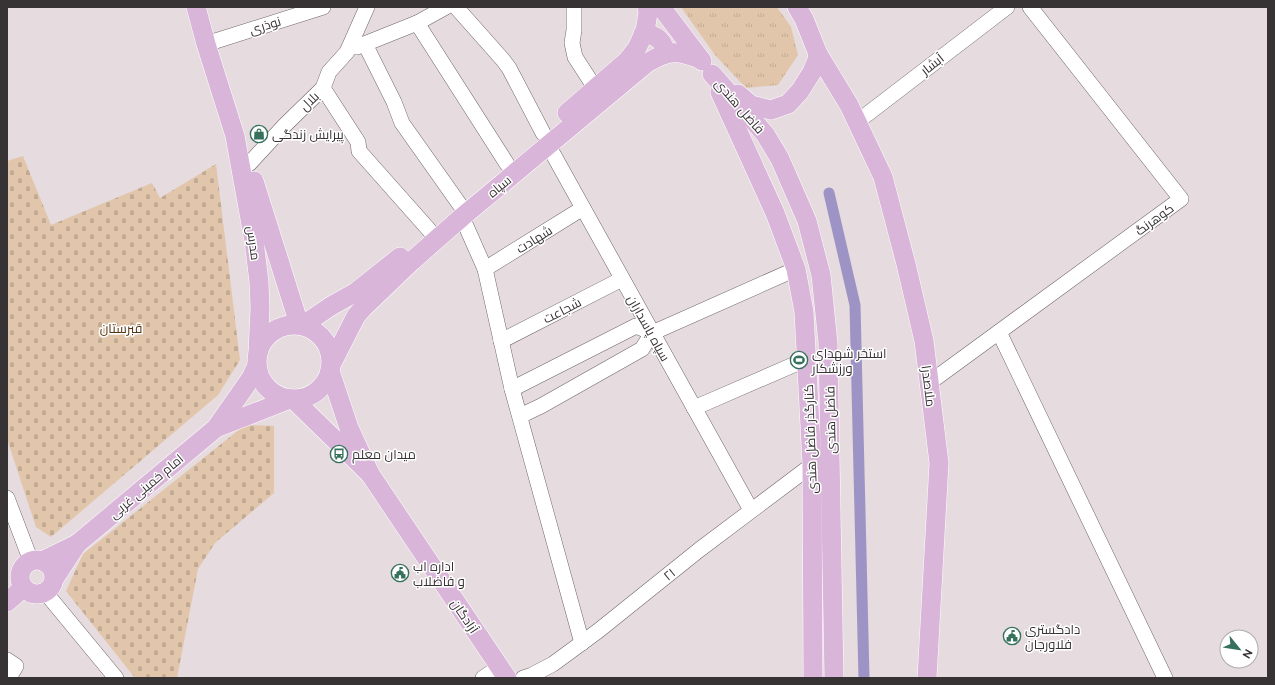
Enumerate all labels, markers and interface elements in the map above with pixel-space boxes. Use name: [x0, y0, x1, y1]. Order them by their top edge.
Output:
street label: نوذری: [247, 14, 283, 37]
street label: آبشار: [917, 50, 947, 79]
street label: فاضل هندی: [712, 76, 767, 137]
street label: بلال: [297, 89, 323, 115]
shop icon: پیرایش زندگی: [249, 124, 269, 144]
place label: پیرایش زندگی: [272, 127, 344, 144]
street label: سپاه: [485, 172, 515, 201]
street label: کوهرنگ: [1132, 200, 1176, 238]
street label: شهادت: [513, 223, 555, 256]
street label: مدرس: [244, 225, 263, 261]
street label: سپاه پاسداران: [622, 293, 673, 365]
street label: شجاعت: [541, 295, 584, 326]
park label: قبرستان: [100, 321, 142, 336]
place label: استخر شهدای ورزشکار: [811, 346, 887, 376]
sports icon: استخر شهدای ورزشکار: [789, 350, 809, 370]
street label: ملاصدرا: [919, 364, 938, 408]
street label: کنارگذر فاضل هندی: [801, 384, 820, 494]
street label: فاضل هندی: [822, 386, 839, 454]
bus stop icon: میدان معلم: [329, 444, 349, 464]
place label: میدان معلم: [352, 447, 416, 464]
street label: امام خمینی غربی: [106, 451, 188, 523]
place label: اداره اب و فاضلاب: [413, 559, 465, 589]
public building icon: اداره اب و فاضلاب: [390, 563, 410, 583]
street label: ۲۱: [660, 565, 678, 584]
street label: آزادگان: [448, 596, 482, 637]
place label: دادگستری فلاورجان: [1025, 622, 1080, 652]
public building icon: دادگستری فلاورجان: [1002, 626, 1022, 646]
north arrow: [1219, 629, 1259, 669]
text: N: [1239, 647, 1255, 661]

